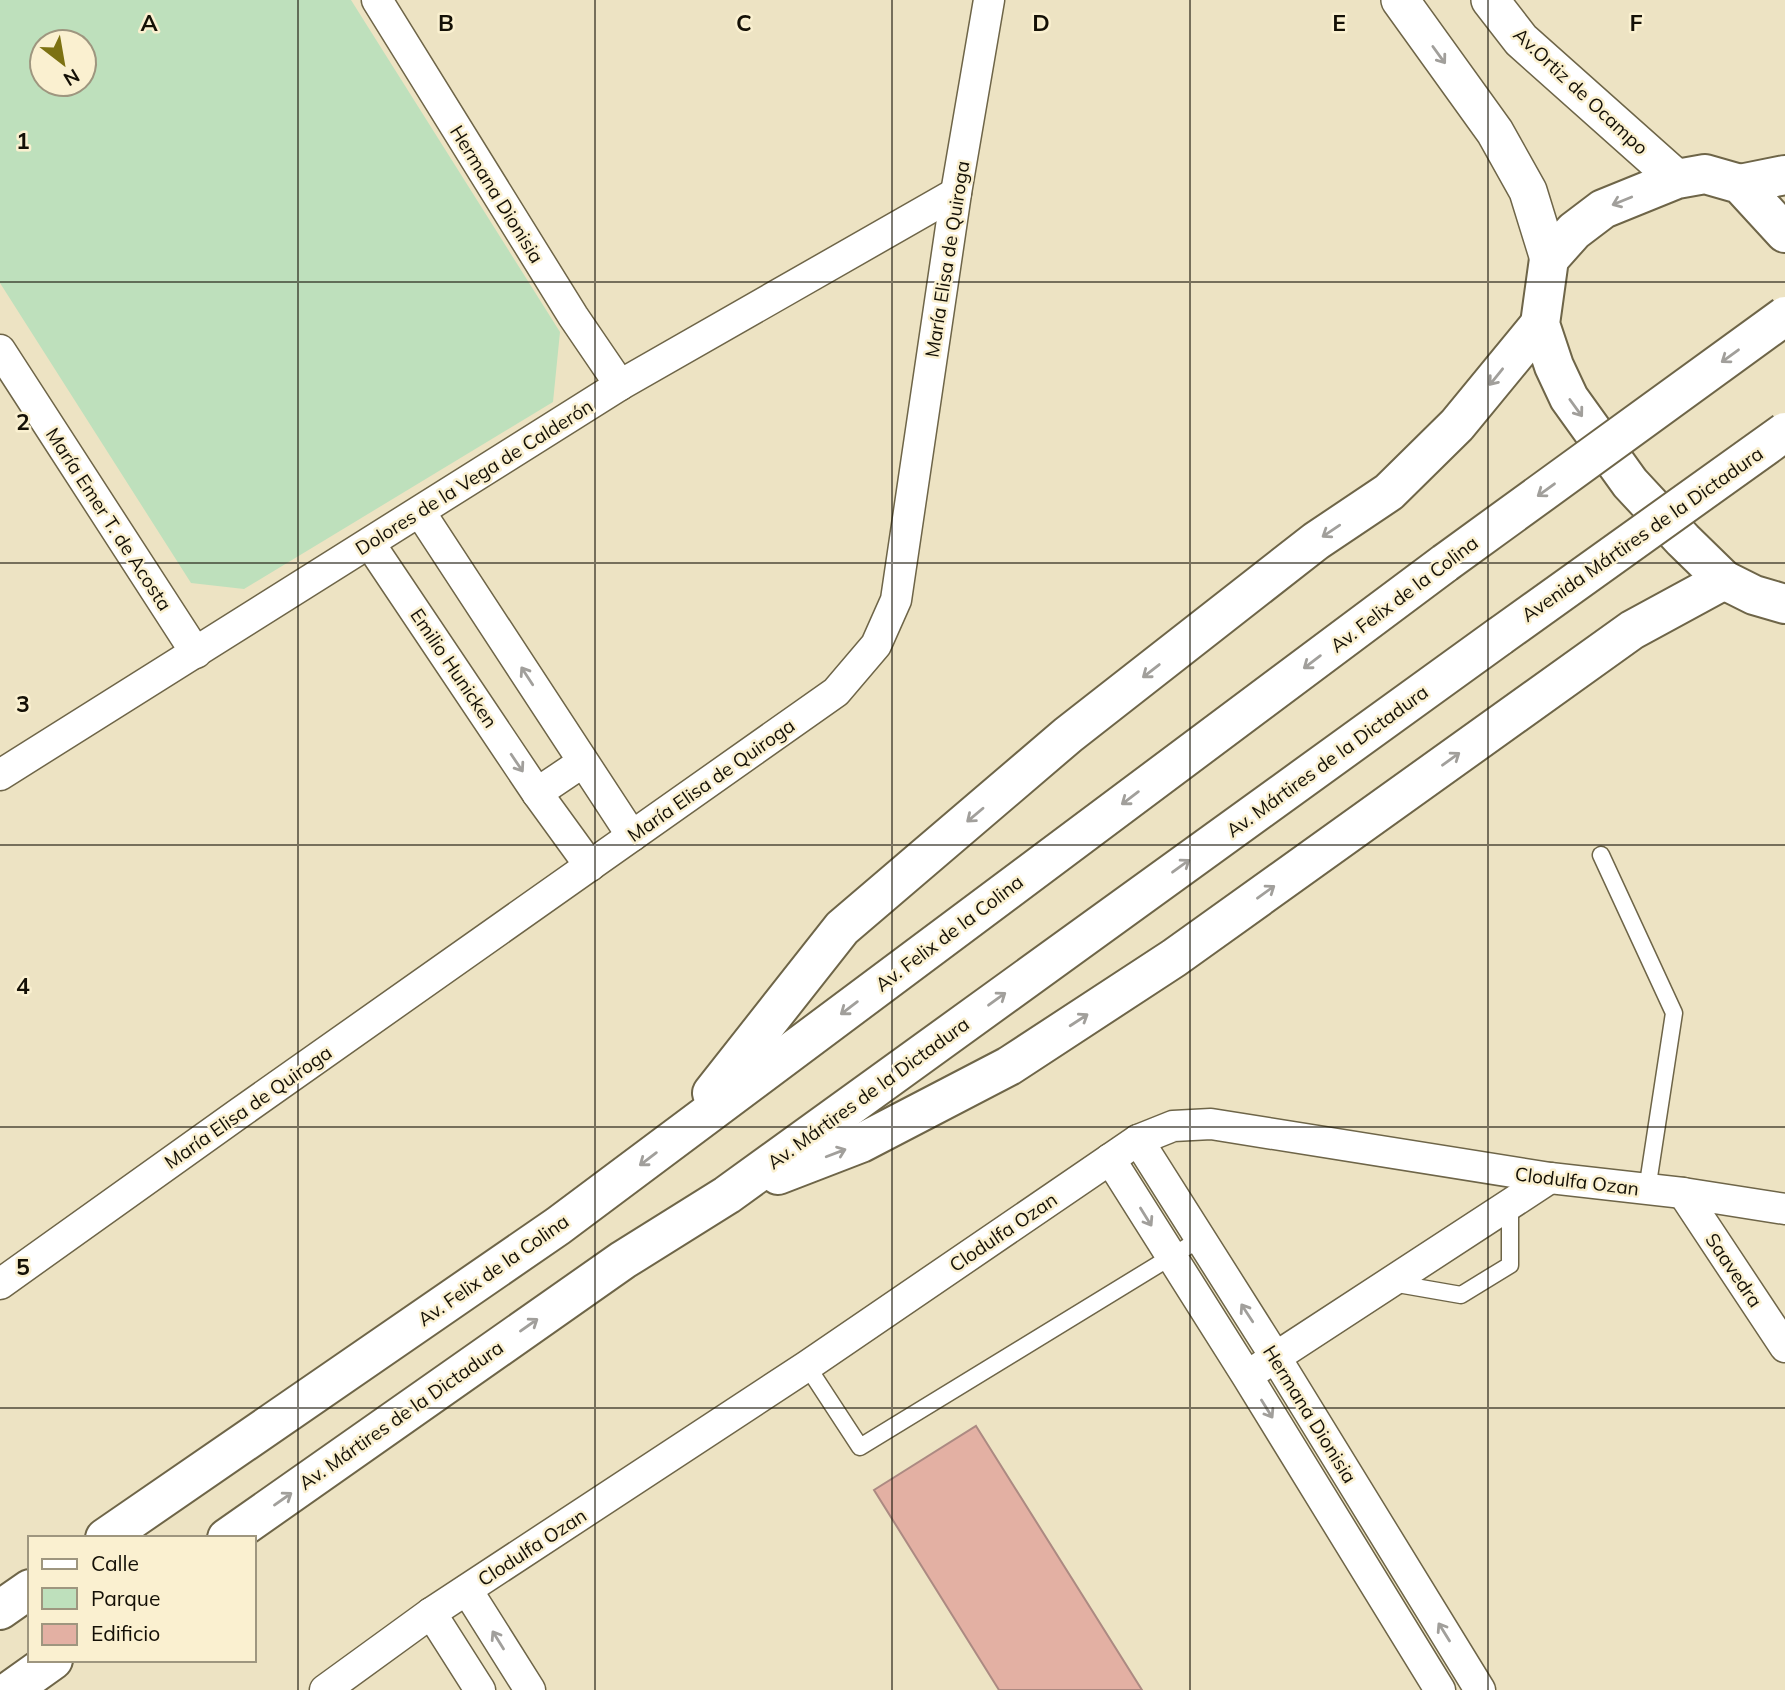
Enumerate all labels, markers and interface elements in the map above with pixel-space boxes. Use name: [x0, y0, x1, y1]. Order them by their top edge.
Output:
text: A: [140, 8, 158, 37]
text: B: [438, 8, 454, 37]
text: C: [736, 8, 752, 37]
text: D: [1032, 8, 1050, 37]
text: E: [1332, 8, 1346, 37]
text: F: [1629, 8, 1643, 37]
street label: Av.Ortiz de Ocampo: [1509, 22, 1653, 160]
north arrow: [28, 28, 98, 98]
one-way arrow: [1432, 45, 1447, 64]
text: N: [59, 64, 84, 92]
street label: Hermana Dionisia: [445, 121, 549, 267]
text: 1: [16, 126, 30, 155]
street label: María Elisa de Quiroga: [920, 159, 974, 359]
one-way arrow: [1611, 195, 1633, 208]
one-way arrow: [1721, 349, 1740, 363]
one-way arrow: [1489, 368, 1504, 386]
street label: Dolores de la Vega de Calderón: [351, 394, 597, 560]
one-way arrow: [1569, 398, 1583, 417]
text: 2: [16, 407, 30, 436]
street label: María Emer T. de Acosta: [41, 423, 177, 615]
street label: Avenida Mártires de la Dictadura: [1517, 441, 1767, 627]
one-way arrow: [1537, 483, 1556, 497]
one-way arrow: [1322, 524, 1341, 538]
street label: Av. Felix de la Colina: [1325, 531, 1483, 657]
street label: Emilio Hunicken: [405, 604, 503, 732]
one-way arrow: [1303, 655, 1322, 669]
one-way arrow: [1142, 663, 1161, 678]
one-way arrow: [520, 667, 534, 687]
street label: Av. Mártires de la Dictadura: [1221, 680, 1433, 842]
text: 3: [16, 689, 30, 718]
street label: María Elisa de Quiroga: [623, 713, 799, 847]
one-way arrow: [1441, 752, 1460, 766]
one-way arrow: [510, 753, 525, 772]
one-way arrow: [1121, 791, 1140, 806]
one-way arrow: [967, 807, 985, 823]
one-way arrow: [1172, 859, 1191, 874]
street label: Av. Felix de la Colina: [870, 870, 1028, 996]
one-way arrow: [1256, 885, 1275, 899]
text: 4: [16, 971, 30, 1000]
one-way arrow: [987, 992, 1006, 1007]
one-way arrow: [841, 1000, 859, 1015]
street label: Av. Mártires de la Dictadura: [762, 1012, 974, 1174]
one-way arrow: [1068, 1013, 1088, 1027]
street label: María Elisa de Quiroga: [160, 1040, 336, 1174]
one-way arrow: [825, 1145, 847, 1158]
one-way arrow: [639, 1151, 657, 1166]
street label: Clodulfa Ozan: [1514, 1161, 1640, 1201]
street label: Clodulfa Ozan: [945, 1187, 1061, 1277]
one-way arrow: [1139, 1206, 1153, 1226]
street label: Av. Felix de la Colina: [413, 1209, 573, 1331]
street label: Saavedra: [1700, 1228, 1768, 1312]
text: 5: [16, 1252, 30, 1281]
one-way arrow: [1240, 1304, 1254, 1324]
one-way arrow: [519, 1318, 538, 1332]
street label: Av. Mártires de la Dictadura: [294, 1335, 508, 1495]
street label: Hermana Dionisia: [1258, 1341, 1362, 1487]
one-way arrow: [1261, 1399, 1275, 1419]
one-way arrow: [273, 1491, 292, 1506]
street label: Clodulfa Ozan: [473, 1503, 591, 1591]
legend: [28, 1536, 256, 1662]
text: Calle: [91, 1550, 139, 1576]
text: Parque: [91, 1585, 160, 1611]
text: Edificio: [91, 1620, 160, 1646]
one-way arrow: [1437, 1622, 1451, 1642]
one-way arrow: [491, 1631, 506, 1650]

